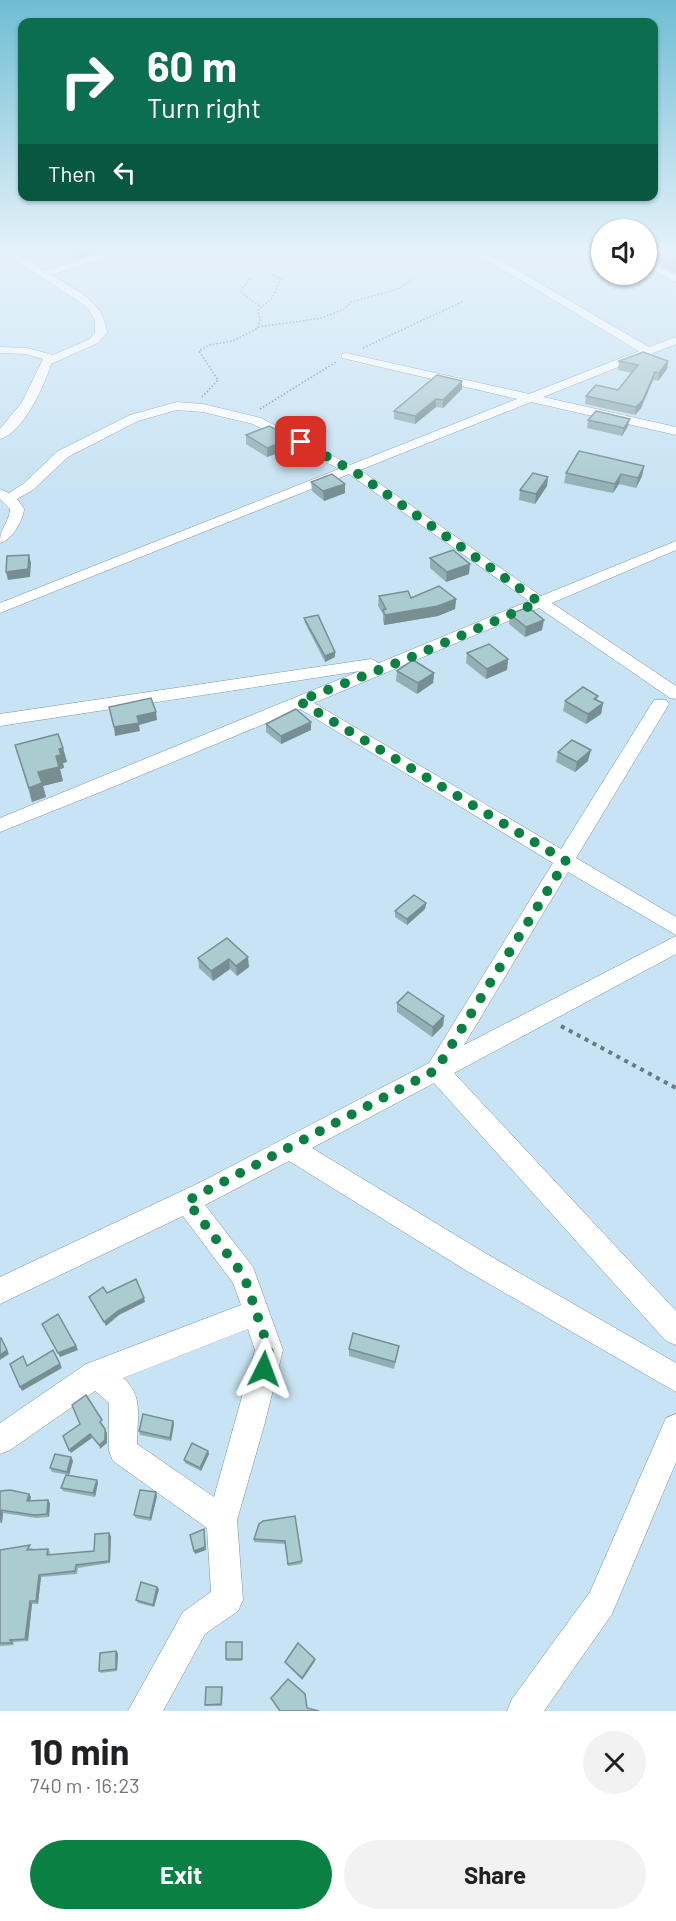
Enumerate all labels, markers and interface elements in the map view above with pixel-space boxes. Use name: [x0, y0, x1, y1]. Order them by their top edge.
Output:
text: 60 m: [147, 40, 237, 90]
icon: right: [48, 42, 126, 120]
text: Turn right: [147, 91, 261, 123]
icon: left: [108, 156, 141, 189]
text: Then: [48, 160, 96, 186]
map controls: [591, 219, 657, 285]
button: sound: [591, 219, 657, 285]
pin: [275, 416, 326, 467]
icon: arrive: [284, 425, 317, 458]
position arrow: [232, 1337, 296, 1401]
text: 10 min: [30, 1729, 129, 1772]
button: close: [583, 1731, 646, 1794]
text: 740 m · 16:23: [30, 1773, 140, 1797]
button: Exit: [30, 1840, 332, 1909]
button: Share: [344, 1840, 646, 1909]

